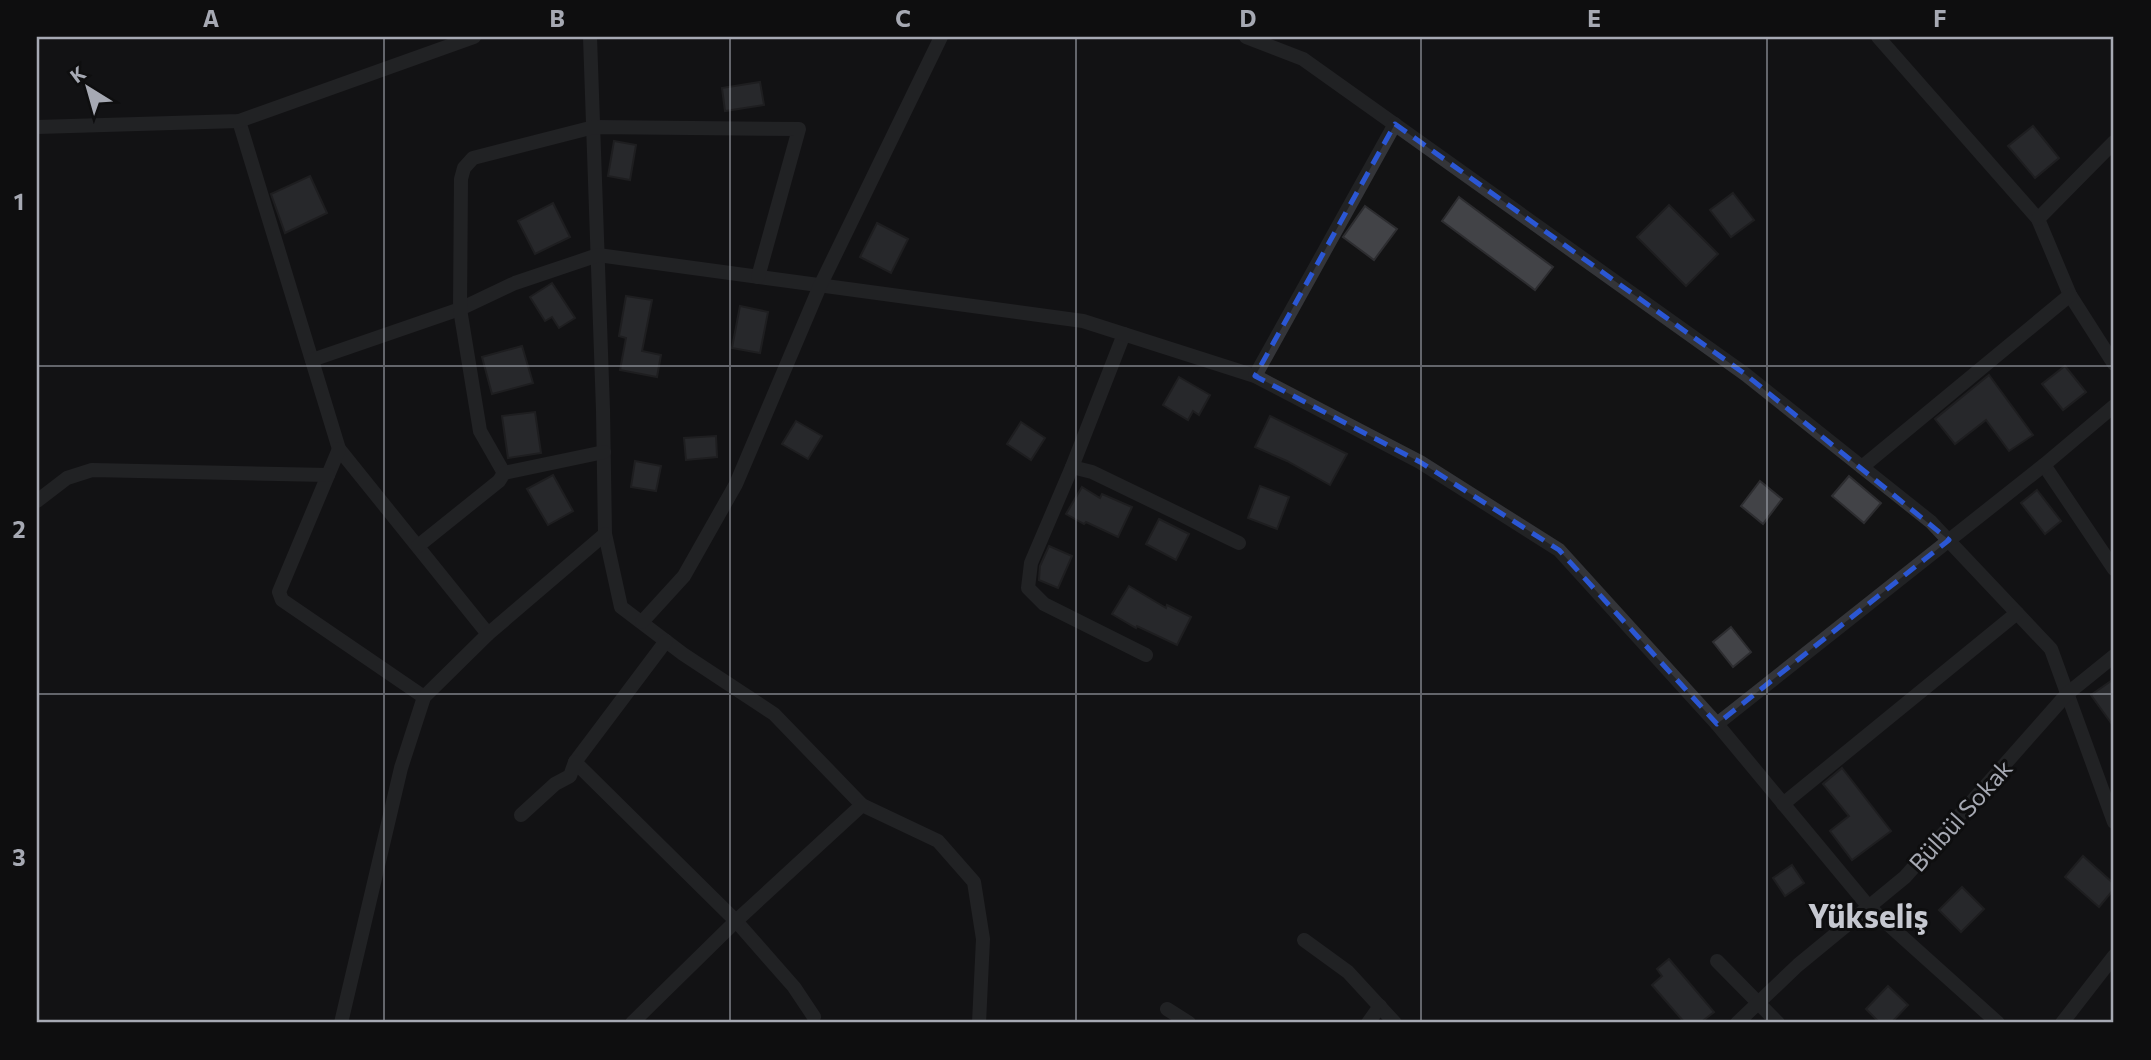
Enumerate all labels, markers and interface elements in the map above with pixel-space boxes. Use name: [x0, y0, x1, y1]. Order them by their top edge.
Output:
text: A: [203, 4, 220, 32]
text: B: [549, 4, 565, 32]
text: C: [895, 4, 911, 32]
text: D: [1240, 4, 1257, 32]
text: E: [1587, 4, 1601, 32]
text: F: [1933, 4, 1947, 32]
north arrow: [52, 52, 122, 122]
text: K: [65, 61, 90, 87]
text: 1: [14, 187, 24, 215]
text: 2: [12, 515, 26, 543]
street label: Bülbül Sokak: [1902, 753, 2018, 877]
text: 3: [12, 843, 26, 871]
district label: Yükseliş: [1808, 895, 1928, 935]

